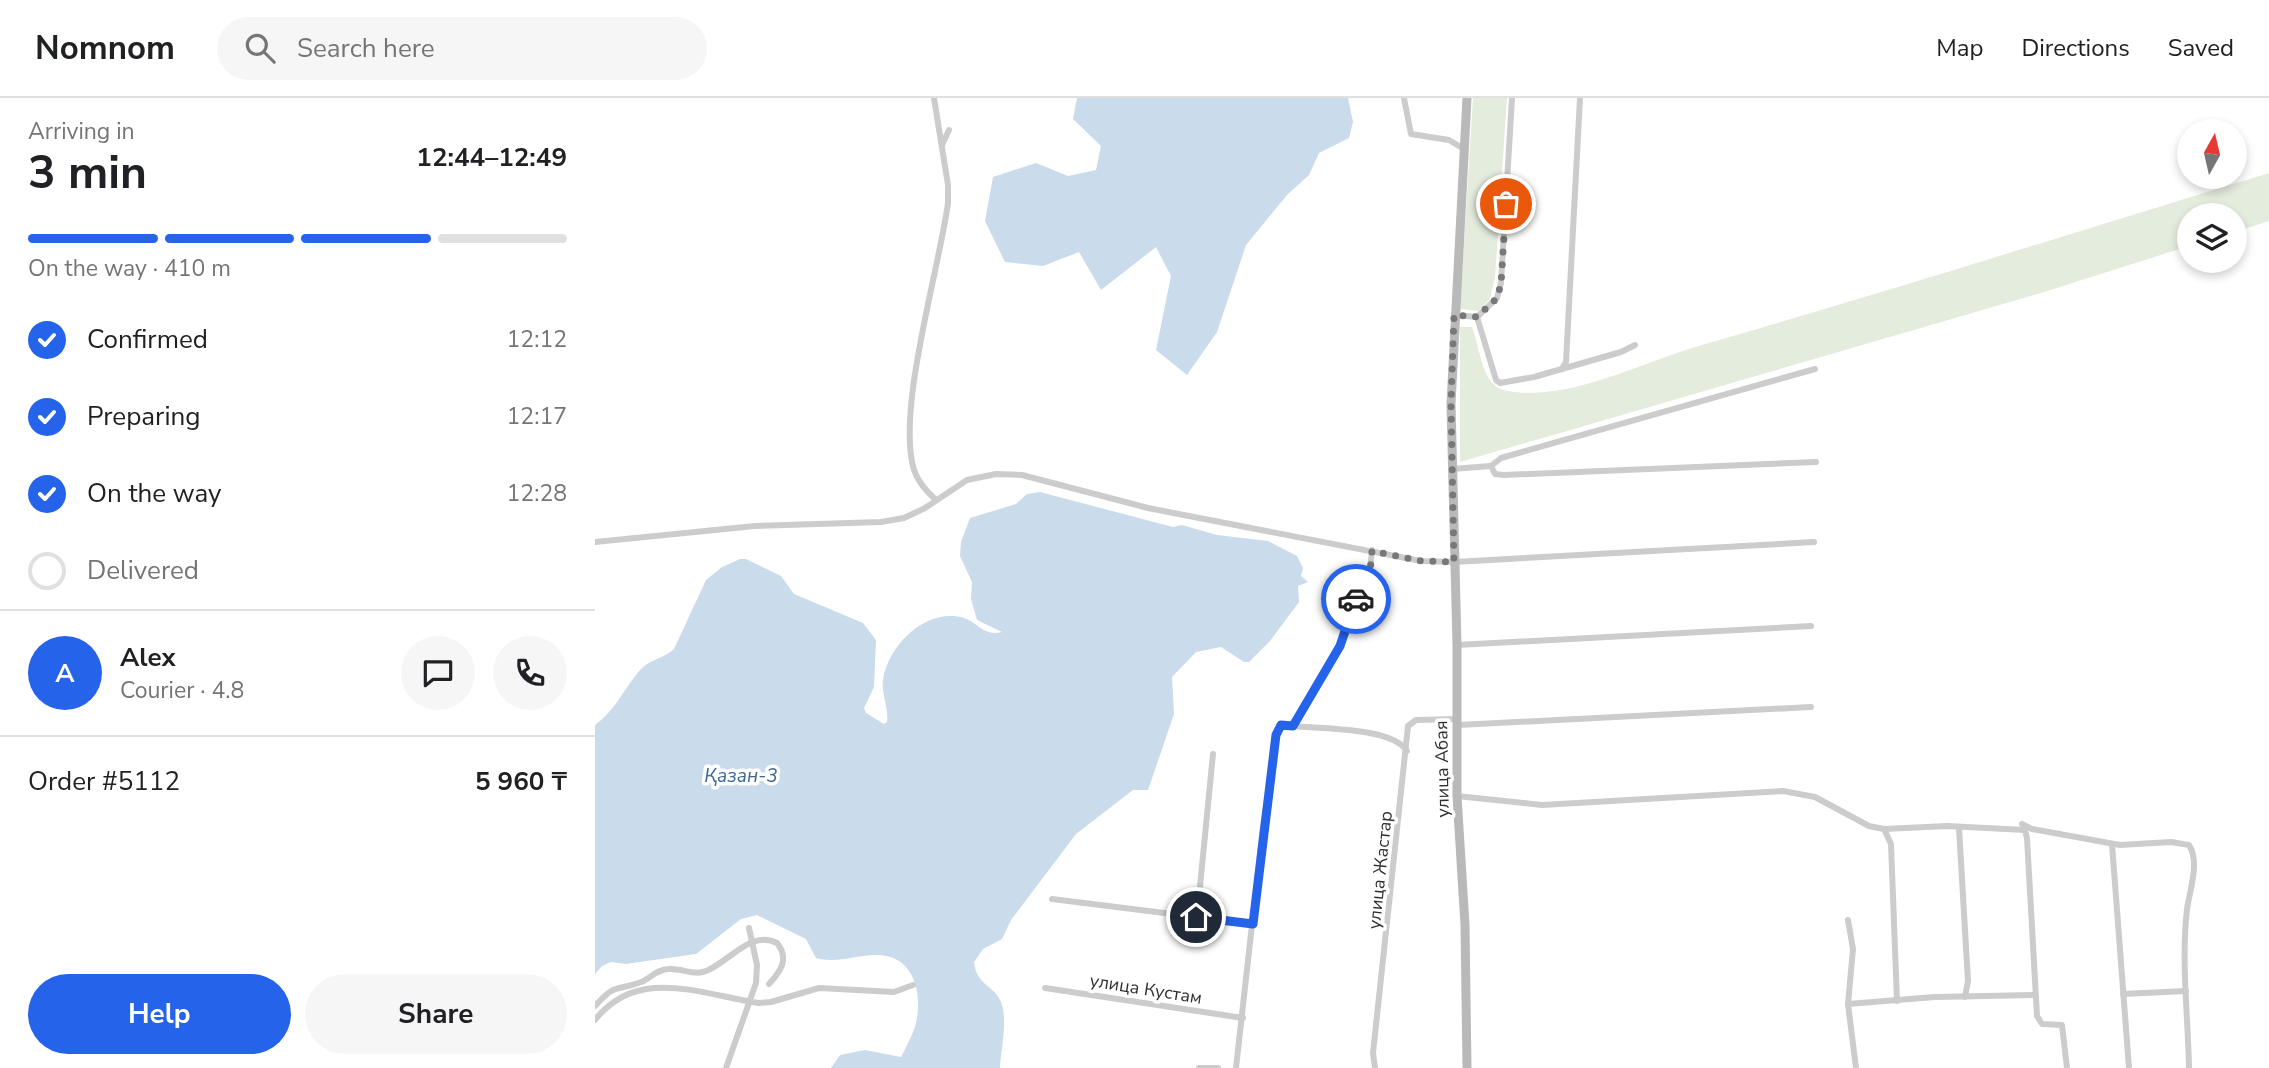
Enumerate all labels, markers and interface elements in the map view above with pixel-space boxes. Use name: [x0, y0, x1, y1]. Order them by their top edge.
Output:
search box: [217, 17, 707, 80]
text: Nomnom: [35, 26, 175, 71]
icon: search: [241, 29, 279, 67]
text: Search here: [297, 31, 435, 66]
text: Map: [1936, 32, 1983, 64]
text: Directions: [2021, 32, 2130, 64]
text: Saved: [2168, 32, 2234, 64]
text: Arriving in: [28, 116, 135, 147]
north arrow: [2177, 119, 2247, 189]
map controls: [2177, 119, 2247, 273]
text: 12:44–12:49: [416, 140, 567, 175]
text: 3 min: [28, 141, 147, 204]
pin: [1476, 174, 1536, 234]
icon: bag: [1487, 185, 1525, 223]
button: layers: [2177, 203, 2247, 273]
text: On the way · 410 m: [28, 253, 231, 284]
icon: check: [28, 321, 66, 359]
text: Confirmed: [87, 322, 208, 357]
text: 12:12: [507, 324, 567, 355]
icon: check: [28, 398, 66, 436]
text: Preparing: [87, 399, 200, 434]
text: 12:17: [507, 401, 567, 432]
icon: check: [28, 475, 66, 513]
text: On the way: [87, 476, 221, 511]
text: 12:28: [507, 478, 567, 509]
text: Delivered: [87, 553, 199, 588]
courier: [1321, 564, 1391, 634]
icon: car: [1337, 580, 1375, 618]
button: chat: [401, 636, 475, 710]
button: phone: [493, 636, 567, 710]
text: Alex: [120, 640, 176, 675]
text: A: [55, 656, 75, 691]
text: Courier · 4.8: [120, 675, 244, 706]
street label: улица Абая: [1429, 720, 1455, 818]
water label: Қазан-3: [704, 763, 778, 789]
text: Order #5112: [28, 764, 180, 799]
text: 5 960 ₸: [475, 764, 567, 799]
street label: улица Жастар: [1362, 810, 1398, 930]
pin: [1166, 887, 1226, 947]
icon: home: [1177, 898, 1215, 936]
street label: улица Кустам: [1088, 968, 1204, 1010]
button: Help: [28, 974, 291, 1054]
button: Share: [305, 974, 567, 1054]

